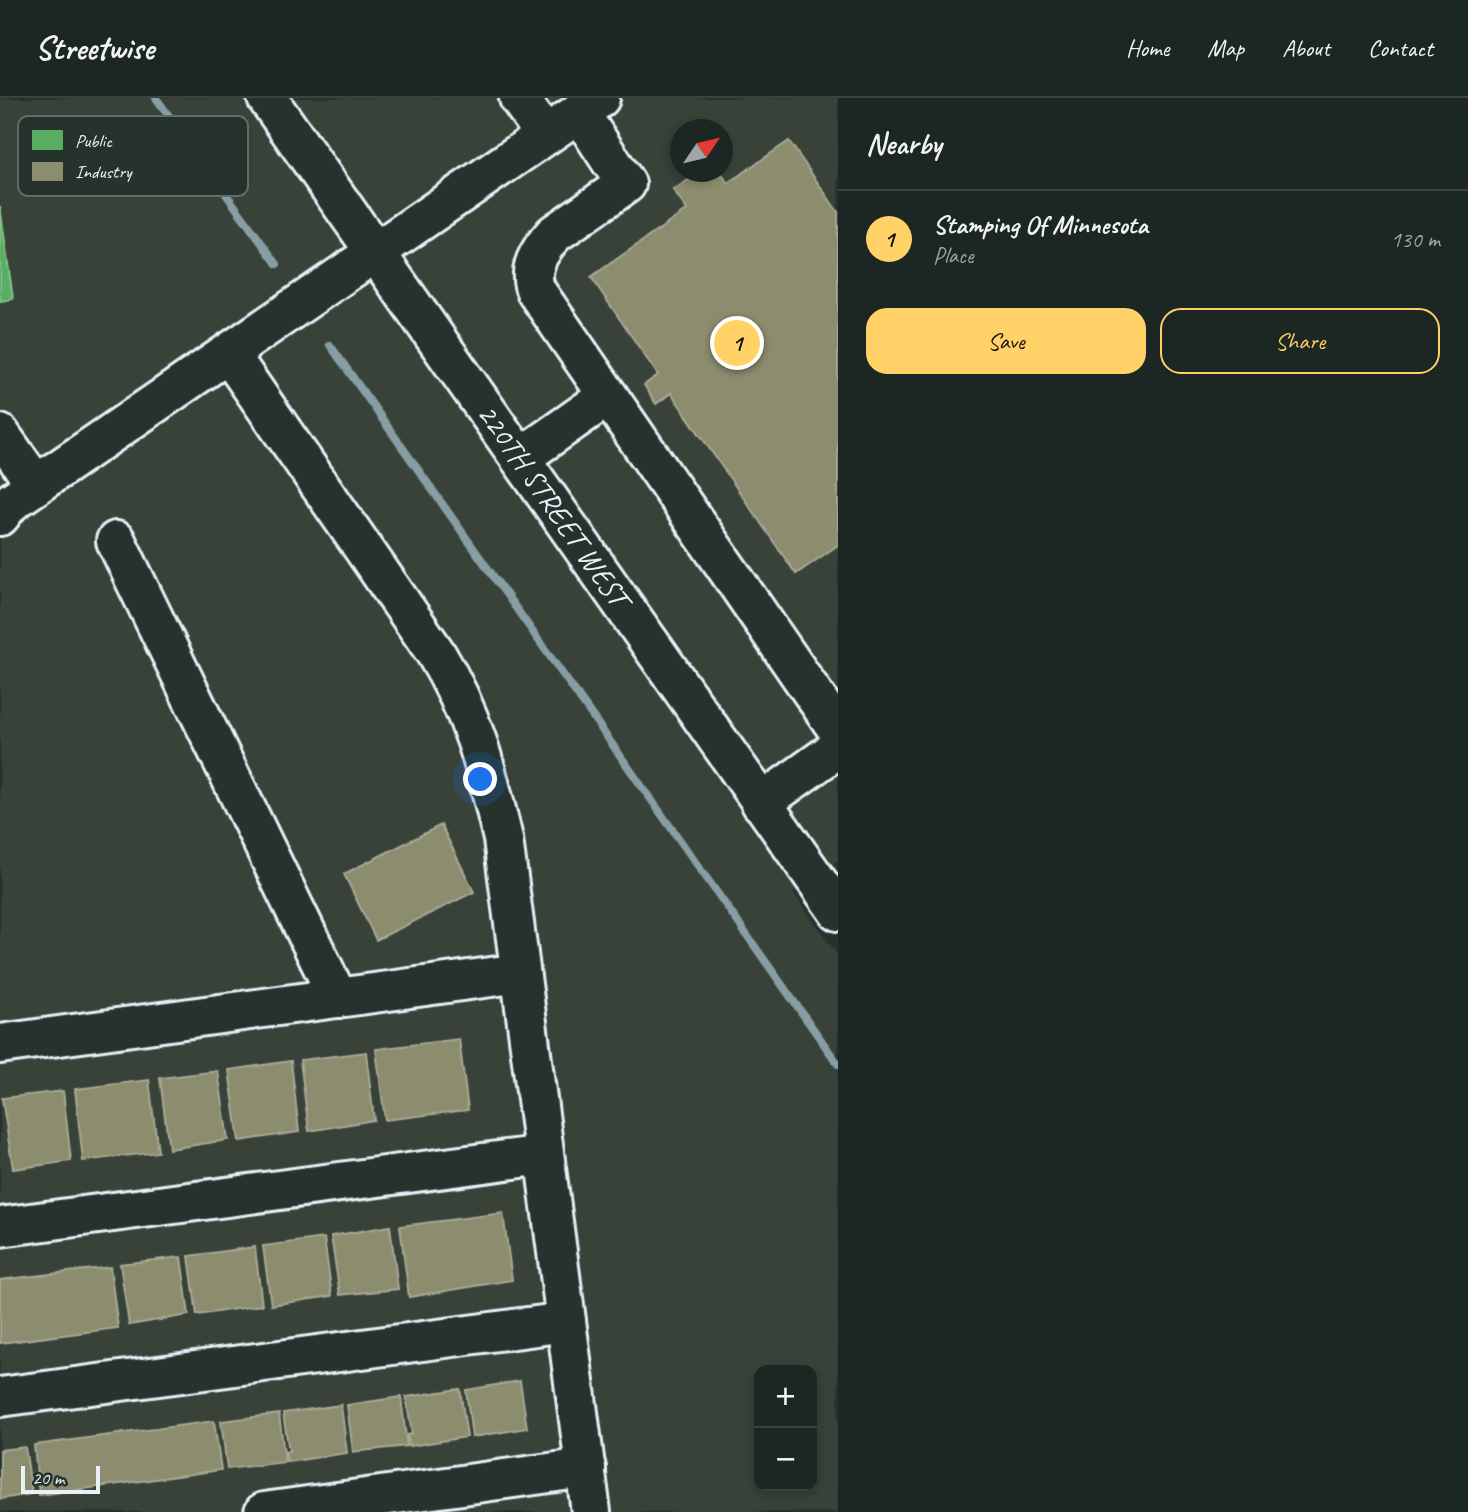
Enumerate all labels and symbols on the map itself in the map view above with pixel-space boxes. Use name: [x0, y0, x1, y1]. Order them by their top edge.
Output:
legend: [18, 116, 248, 196]
north arrow: [670, 119, 733, 182]
text: Public: [75, 129, 113, 153]
text: Industry: [75, 160, 133, 184]
pin: 1: [714, 317, 760, 369]
street label: 220TH STREET WEST: [469, 396, 641, 620]
your location: [463, 762, 497, 796]
scale bar: [21, 1463, 100, 1495]

